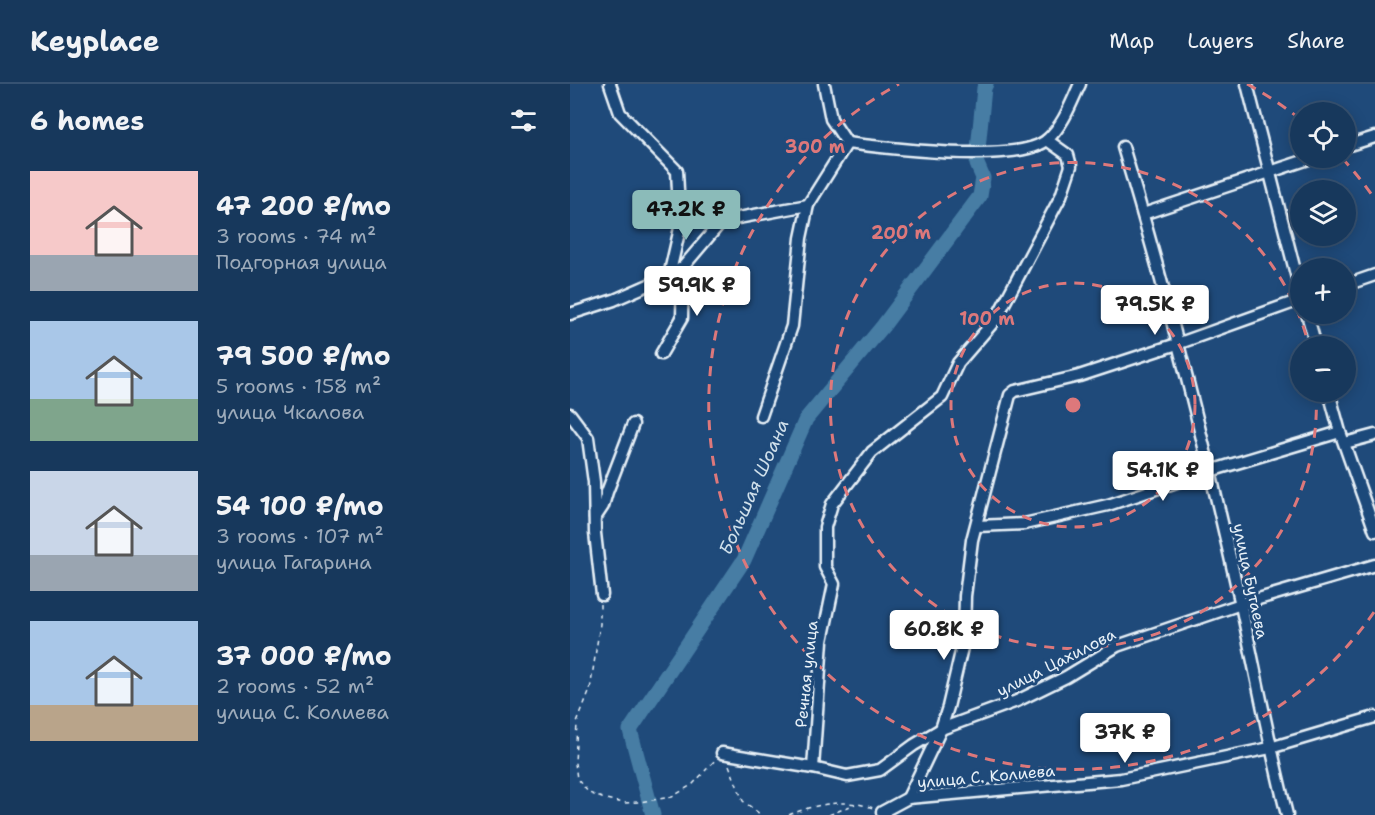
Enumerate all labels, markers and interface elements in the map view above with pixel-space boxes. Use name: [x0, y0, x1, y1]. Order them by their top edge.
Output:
text: Keyplace: [30, 22, 160, 60]
text: Map: [1109, 27, 1154, 55]
text: Layers: [1187, 27, 1254, 55]
text: Share: [1287, 27, 1345, 55]
map controls: [1290, 102, 1356, 402]
button: locate: [1290, 102, 1356, 168]
text: 6 homes: [30, 103, 144, 138]
icon: filters: [507, 104, 540, 137]
text: 300 m: [785, 135, 846, 159]
button: layers: [1290, 180, 1356, 246]
text: 47 200 ₽/mo: [216, 188, 391, 223]
pin: 47.2K ₽: [631, 190, 741, 241]
icon: home: [78, 195, 150, 267]
text: 47.2K ₽: [646, 196, 726, 222]
text: 200 m: [871, 221, 932, 245]
text: 3 rooms · 74 m²: [216, 223, 376, 249]
text: Подгорная улица: [216, 249, 387, 275]
button: +: [1290, 258, 1356, 324]
pin: 59.9K ₽: [642, 266, 752, 317]
text: 59.9K ₽: [658, 272, 736, 298]
pin: 79.5K ₽: [1100, 285, 1210, 336]
text: 79.5K ₽: [1115, 291, 1195, 317]
text: 100 m: [959, 307, 1015, 331]
button: −: [1290, 336, 1356, 402]
text: 79 500 ₽/mo: [216, 338, 391, 373]
icon: home: [78, 345, 150, 417]
text: 5 rooms · 158 m²: [216, 373, 381, 399]
centre of rings: [1063, 395, 1083, 415]
text: улица Чкалова: [216, 399, 364, 425]
water label: Большая Шоана: [713, 415, 795, 559]
pin: 54.1K ₽: [1108, 451, 1218, 502]
text: 54.1K ₽: [1127, 457, 1199, 483]
text: 54 100 ₽/mo: [216, 488, 384, 523]
icon: home: [78, 495, 150, 567]
street label: улица Бутаева: [1228, 521, 1273, 641]
text: 3 rooms · 107 m²: [216, 523, 384, 549]
text: улица Гагарина: [216, 549, 372, 575]
pin: 60.8K ₽: [889, 610, 999, 661]
text: 60.8K ₽: [904, 616, 984, 642]
street label: Речная улица: [790, 619, 823, 729]
street label: улица Цахилова: [993, 623, 1119, 701]
text: 37 000 ₽/mo: [216, 638, 392, 673]
icon: home: [78, 645, 150, 717]
text: 2 rooms · 52 m²: [216, 673, 374, 699]
text: улица С. Колиева: [216, 699, 389, 725]
pin: 37K ₽: [1083, 713, 1167, 764]
text: 37K ₽: [1094, 719, 1156, 745]
street label: улица С. Колиева: [916, 760, 1056, 793]

